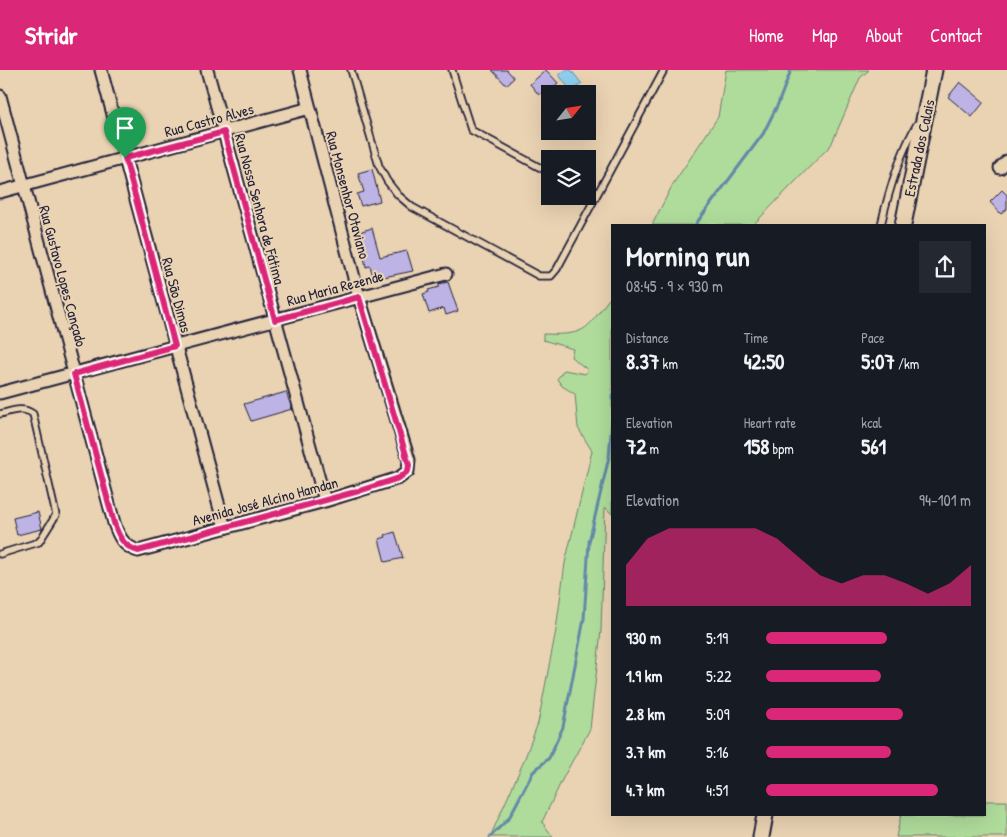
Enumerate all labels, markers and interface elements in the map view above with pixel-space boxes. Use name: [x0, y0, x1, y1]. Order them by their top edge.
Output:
text: Stridr: [25, 19, 78, 51]
text: Home: [749, 23, 784, 48]
text: Map: [812, 23, 837, 48]
text: About: [865, 23, 902, 48]
text: Contact: [930, 23, 982, 48]
north arrow: [541, 85, 596, 140]
map controls: [541, 85, 596, 205]
street label: Estrada dos Calais: [898, 97, 940, 198]
street label: Rua Castro Alves: [162, 98, 256, 142]
pin: [104, 107, 146, 158]
icon: arrive: [111, 114, 139, 142]
street label: Rua Monsenhor Otaviano: [321, 129, 375, 261]
street label: Rua Nossa Senhora de Fátima: [230, 131, 290, 287]
button: layers: [541, 150, 596, 205]
street label: Rua Gustavo Lopes Cançado: [34, 203, 92, 349]
text: Morning run: [626, 237, 750, 275]
button: share: [919, 241, 971, 293]
street label: Rua São Dimas: [157, 255, 197, 335]
street label: Rua Maria Rezende: [284, 265, 386, 311]
text: 08:45 · 9 × 930 m: [626, 275, 723, 297]
text: Distance: [626, 328, 669, 347]
text: Time: [744, 328, 768, 347]
text: Pace: [861, 328, 885, 347]
text: 8.37: [626, 347, 659, 376]
text: 42:50: [744, 347, 785, 376]
text: 5:07: [861, 347, 895, 376]
text: km: [659, 354, 678, 373]
text: /km: [895, 354, 919, 373]
text: Elevation: [626, 413, 673, 432]
text: Heart rate: [744, 413, 796, 432]
text: kcal: [861, 413, 882, 432]
text: 72: [626, 432, 646, 461]
text: 158: [744, 432, 769, 461]
text: 561: [861, 432, 886, 461]
text: m: [646, 439, 659, 458]
text: bpm: [769, 439, 794, 458]
street label: Avenida José Alcino Hamdan: [190, 471, 340, 531]
text: Elevation: [626, 489, 679, 511]
text: 94–101 m: [919, 489, 971, 511]
text: 930 m: [626, 627, 661, 649]
text: 5:19: [706, 627, 728, 649]
text: 1.9 km: [626, 665, 662, 687]
text: 5:22: [706, 665, 731, 687]
text: 2.8 km: [626, 703, 665, 725]
text: 5:09: [706, 703, 730, 725]
text: 3.7 km: [626, 741, 666, 763]
text: 5:16: [706, 741, 729, 763]
text: 4.7 km: [626, 779, 665, 801]
text: 4:51: [706, 779, 728, 801]

